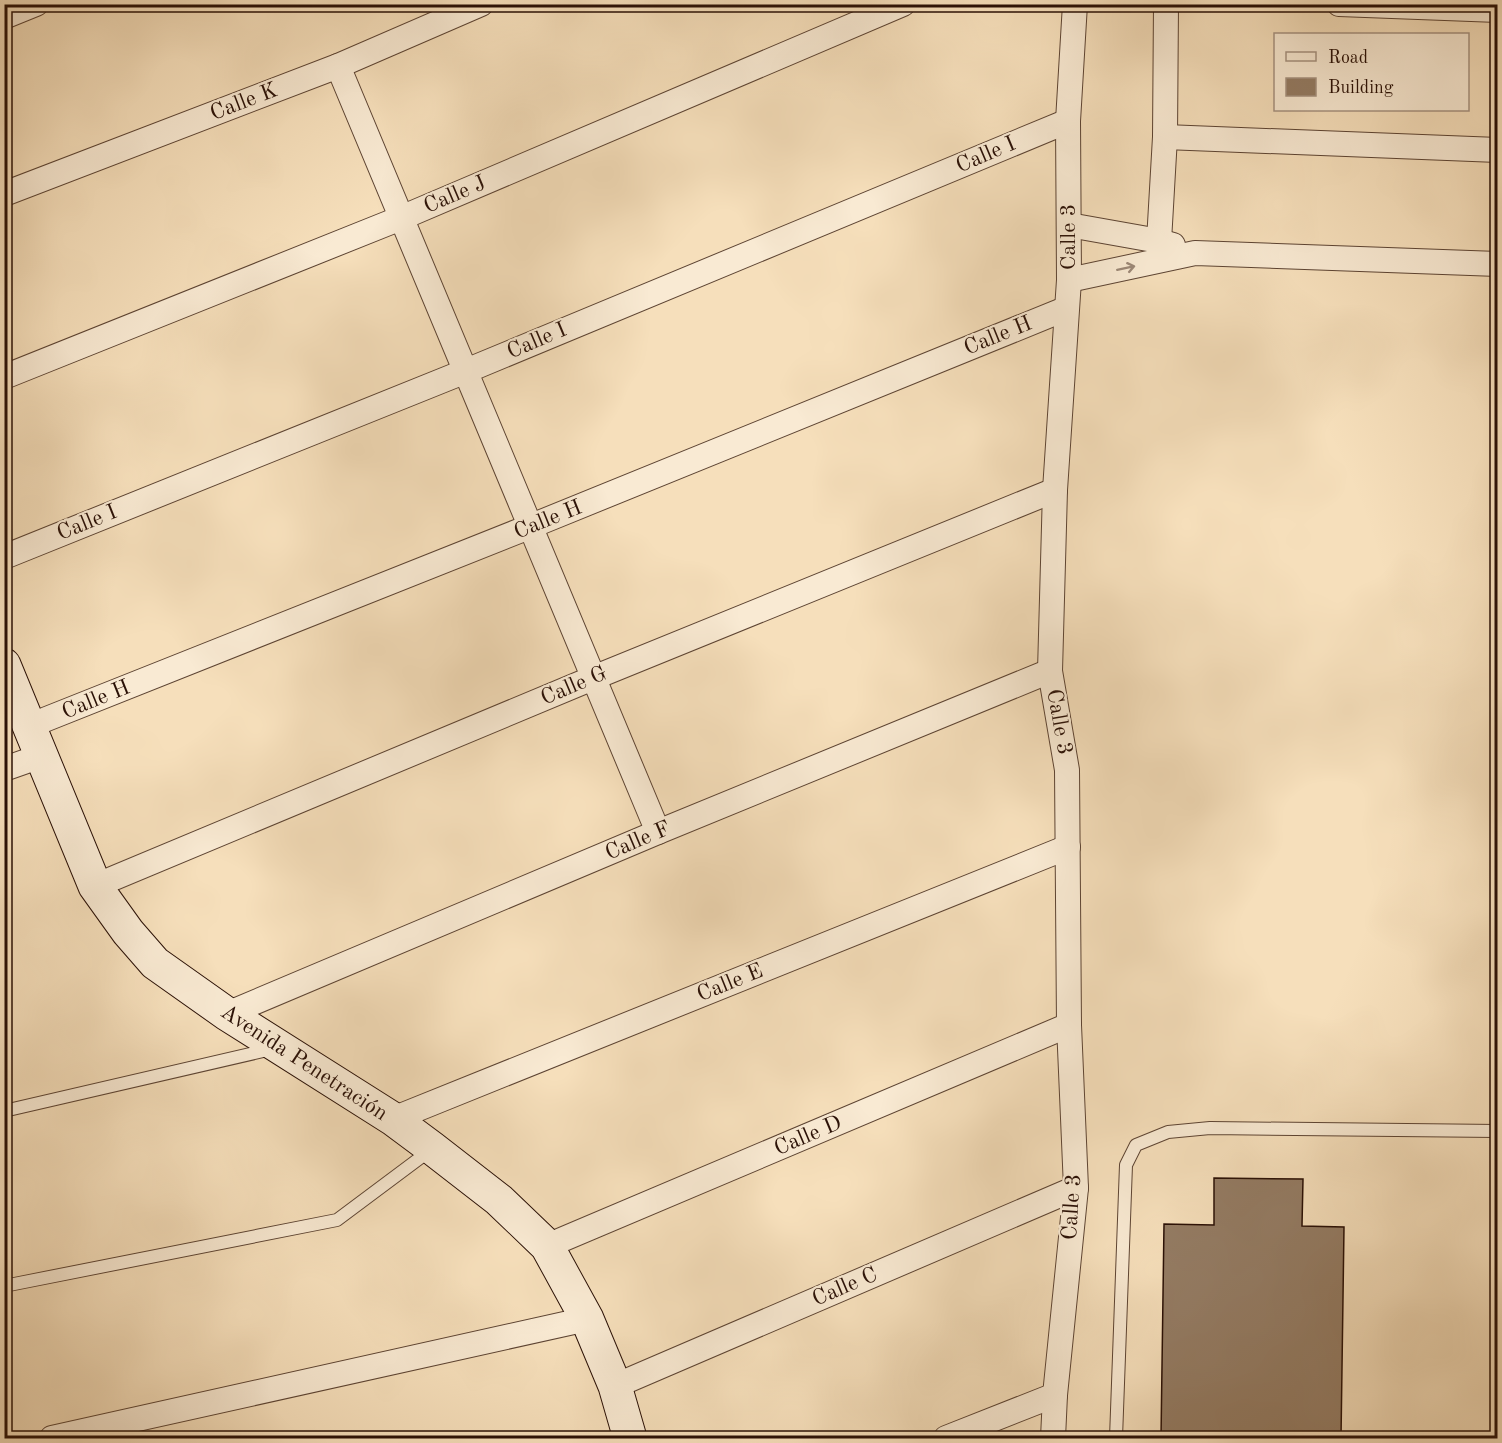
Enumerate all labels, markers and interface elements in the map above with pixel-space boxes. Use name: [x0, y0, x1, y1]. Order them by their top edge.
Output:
legend: [1274, 33, 1469, 111]
text: Road: [1328, 49, 1368, 67]
street label: Calle K: [207, 79, 281, 125]
text: Building: [1328, 79, 1394, 97]
street label: Calle I: [953, 133, 1019, 177]
street label: Calle J: [420, 172, 490, 218]
street label: Calle 3: [1058, 204, 1080, 270]
one-way arrow: [1116, 261, 1135, 273]
street label: Calle H: [961, 312, 1035, 360]
street label: Calle I: [504, 319, 570, 363]
street label: Calle H: [511, 496, 585, 544]
street label: Calle I: [54, 501, 120, 545]
street label: Calle G: [538, 662, 610, 710]
street label: Calle H: [59, 676, 133, 724]
street label: Calle 3: [1042, 687, 1076, 757]
street label: Calle F: [602, 817, 674, 865]
street label: Calle E: [694, 960, 766, 1006]
street label: Avenida Penetración: [217, 1001, 392, 1125]
street label: Calle D: [771, 1112, 845, 1160]
street label: Calle 3: [1059, 1173, 1085, 1241]
street label: Calle C: [809, 1263, 881, 1311]

